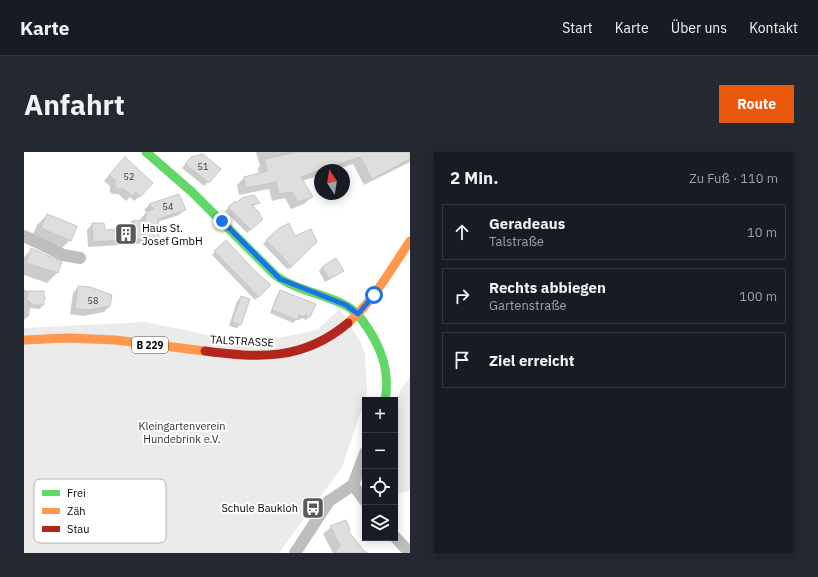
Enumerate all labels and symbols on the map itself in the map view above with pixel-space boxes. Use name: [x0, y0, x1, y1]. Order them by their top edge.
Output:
house number: 51: [198, 161, 208, 172]
north arrow: [314, 164, 350, 200]
house number: 52: [124, 171, 134, 182]
house number: 54: [163, 201, 173, 212]
route end: [213, 212, 231, 230]
building icon: Haus St. Josef GmbH: [113, 221, 139, 247]
place label: Haus St. Josef GmbH: [142, 221, 203, 248]
route start: [365, 286, 383, 304]
house number: 58: [88, 295, 98, 306]
street label: TALSTRASSE: [210, 332, 274, 350]
road number: B 229: [132, 337, 168, 353]
park label: Kleingartenverein Hundebrink e.V.: [138, 419, 226, 446]
legend: [34, 479, 166, 543]
text: Frei: [67, 486, 86, 500]
bus stop icon: Schule Baukloh: [300, 495, 326, 521]
place label: Schule Baukloh: [221, 501, 298, 515]
text: Zäh: [67, 504, 86, 518]
text: Stau: [67, 522, 89, 536]

